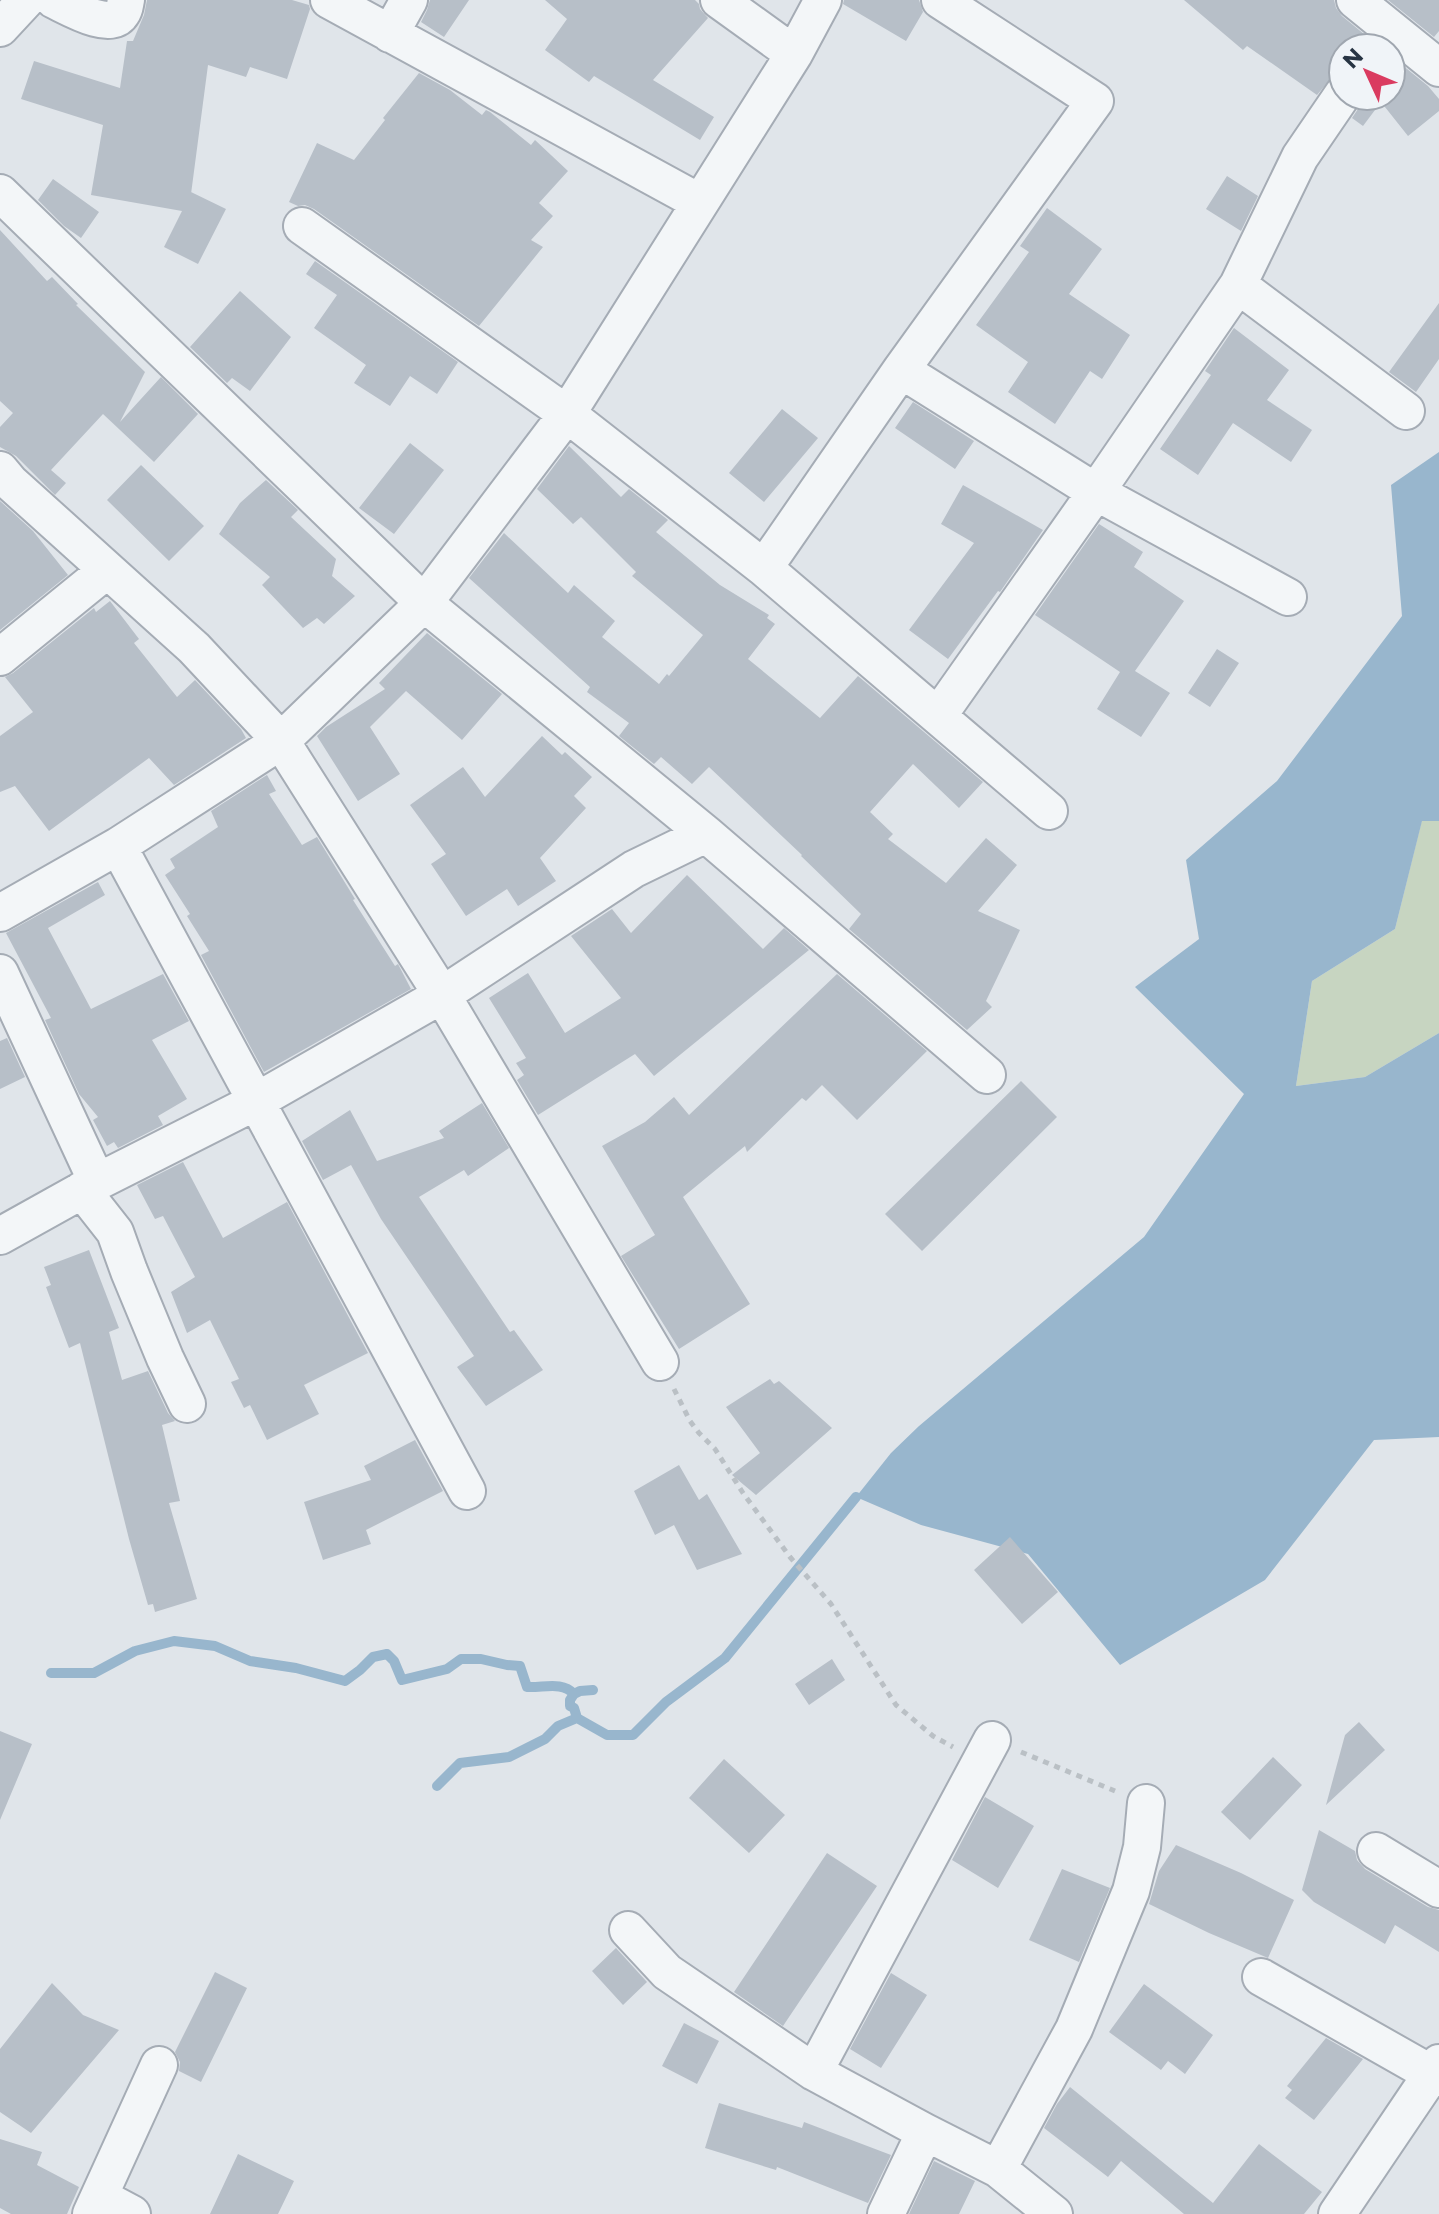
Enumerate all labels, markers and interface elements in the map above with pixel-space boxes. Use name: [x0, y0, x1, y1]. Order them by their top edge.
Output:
north arrow: [1327, 32, 1407, 112]
text: N: [1337, 43, 1369, 74]

